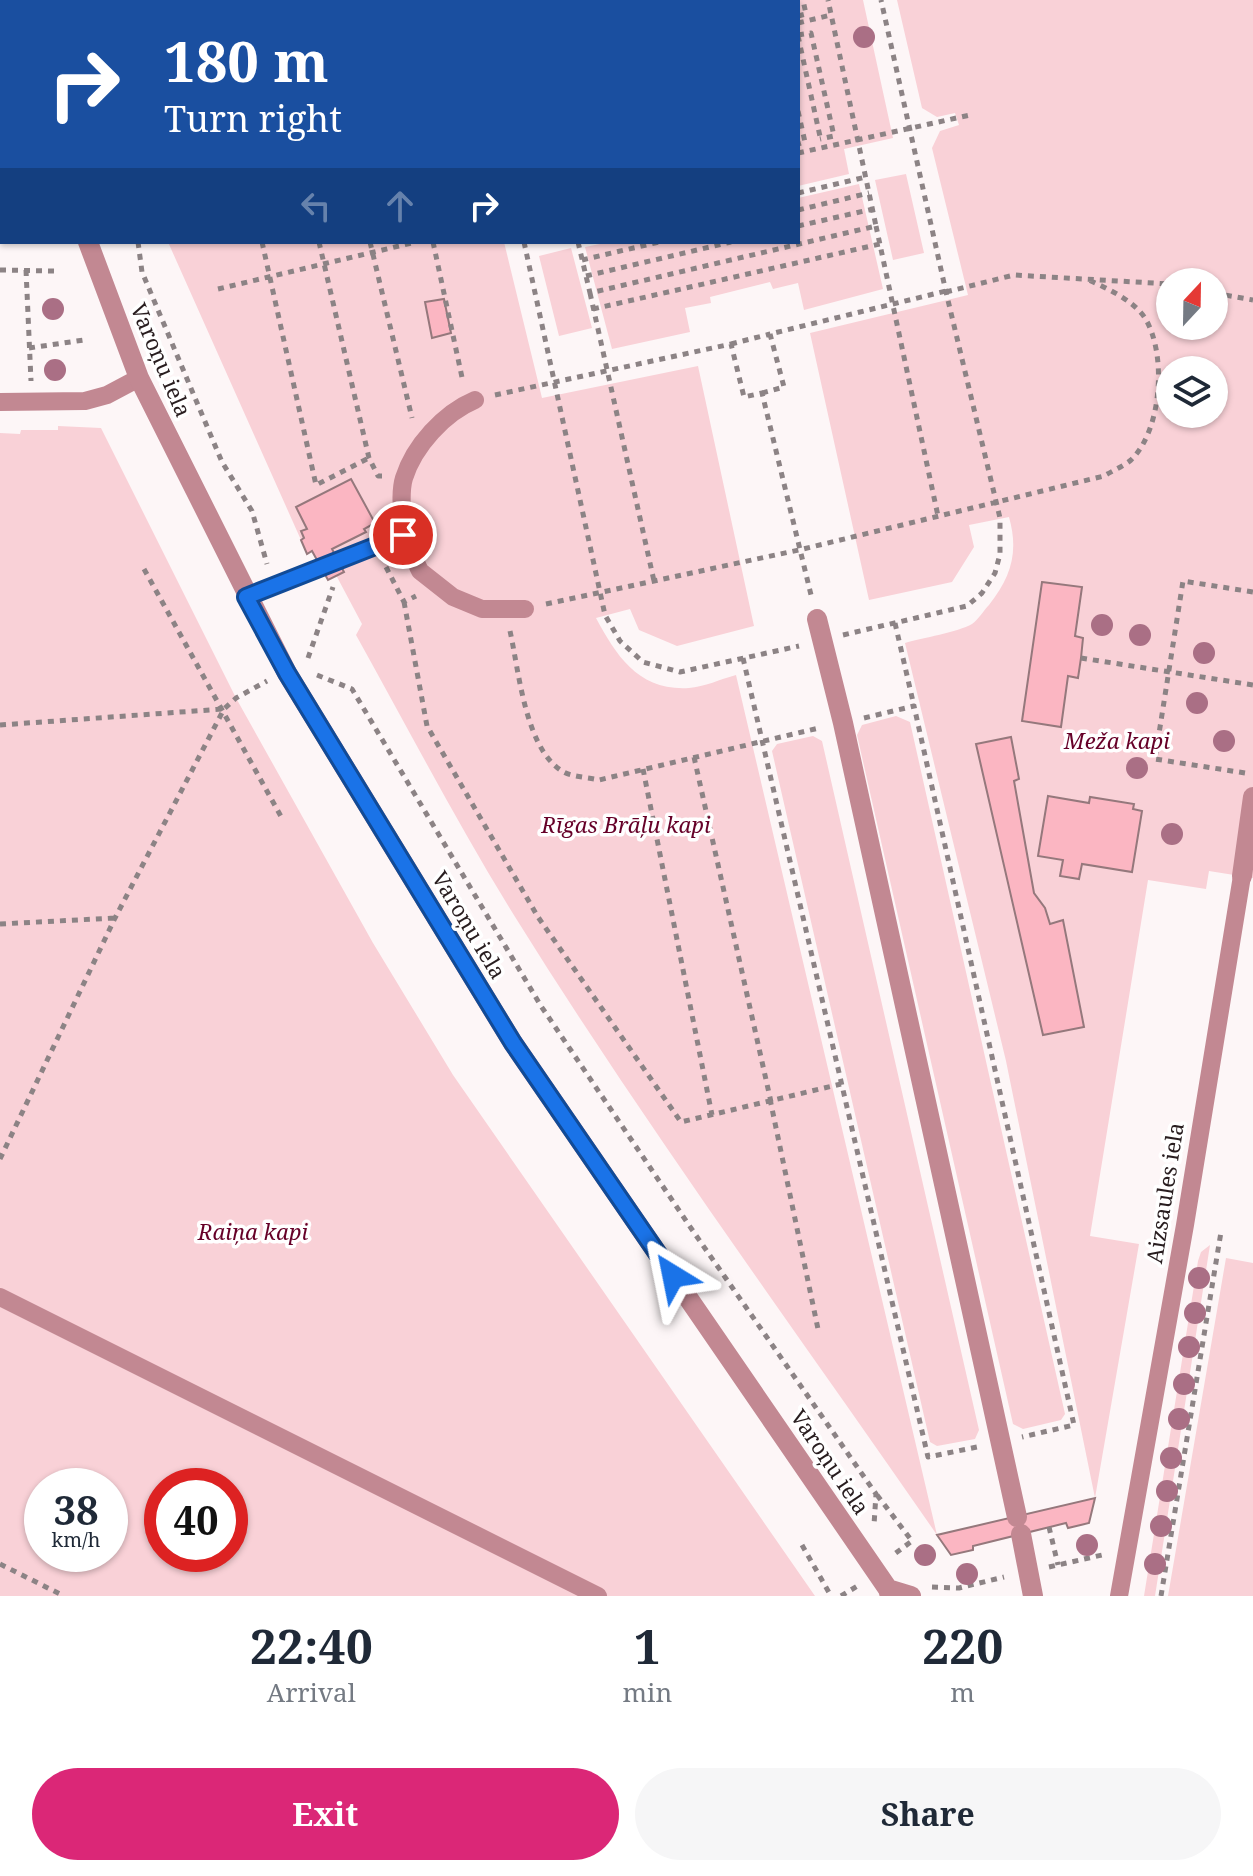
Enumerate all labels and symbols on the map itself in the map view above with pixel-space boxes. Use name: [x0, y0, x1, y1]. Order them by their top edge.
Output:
north arrow: [1156, 268, 1228, 340]
street label: Varoņu iela: [124, 298, 199, 421]
pin: [369, 501, 437, 569]
park label: Meža kapi: [1063, 725, 1170, 755]
park label: Rīgas Brāļu kapi: [540, 809, 711, 839]
street label: Varoņu iela: [426, 865, 514, 984]
street label: Aizsaules iela: [1138, 1120, 1190, 1265]
park label: Raiņa kapi: [197, 1216, 308, 1246]
position arrow: [631, 1234, 715, 1318]
street label: Varoņu iela: [785, 1403, 877, 1520]
speed limit sign: 40: [144, 1468, 248, 1572]

